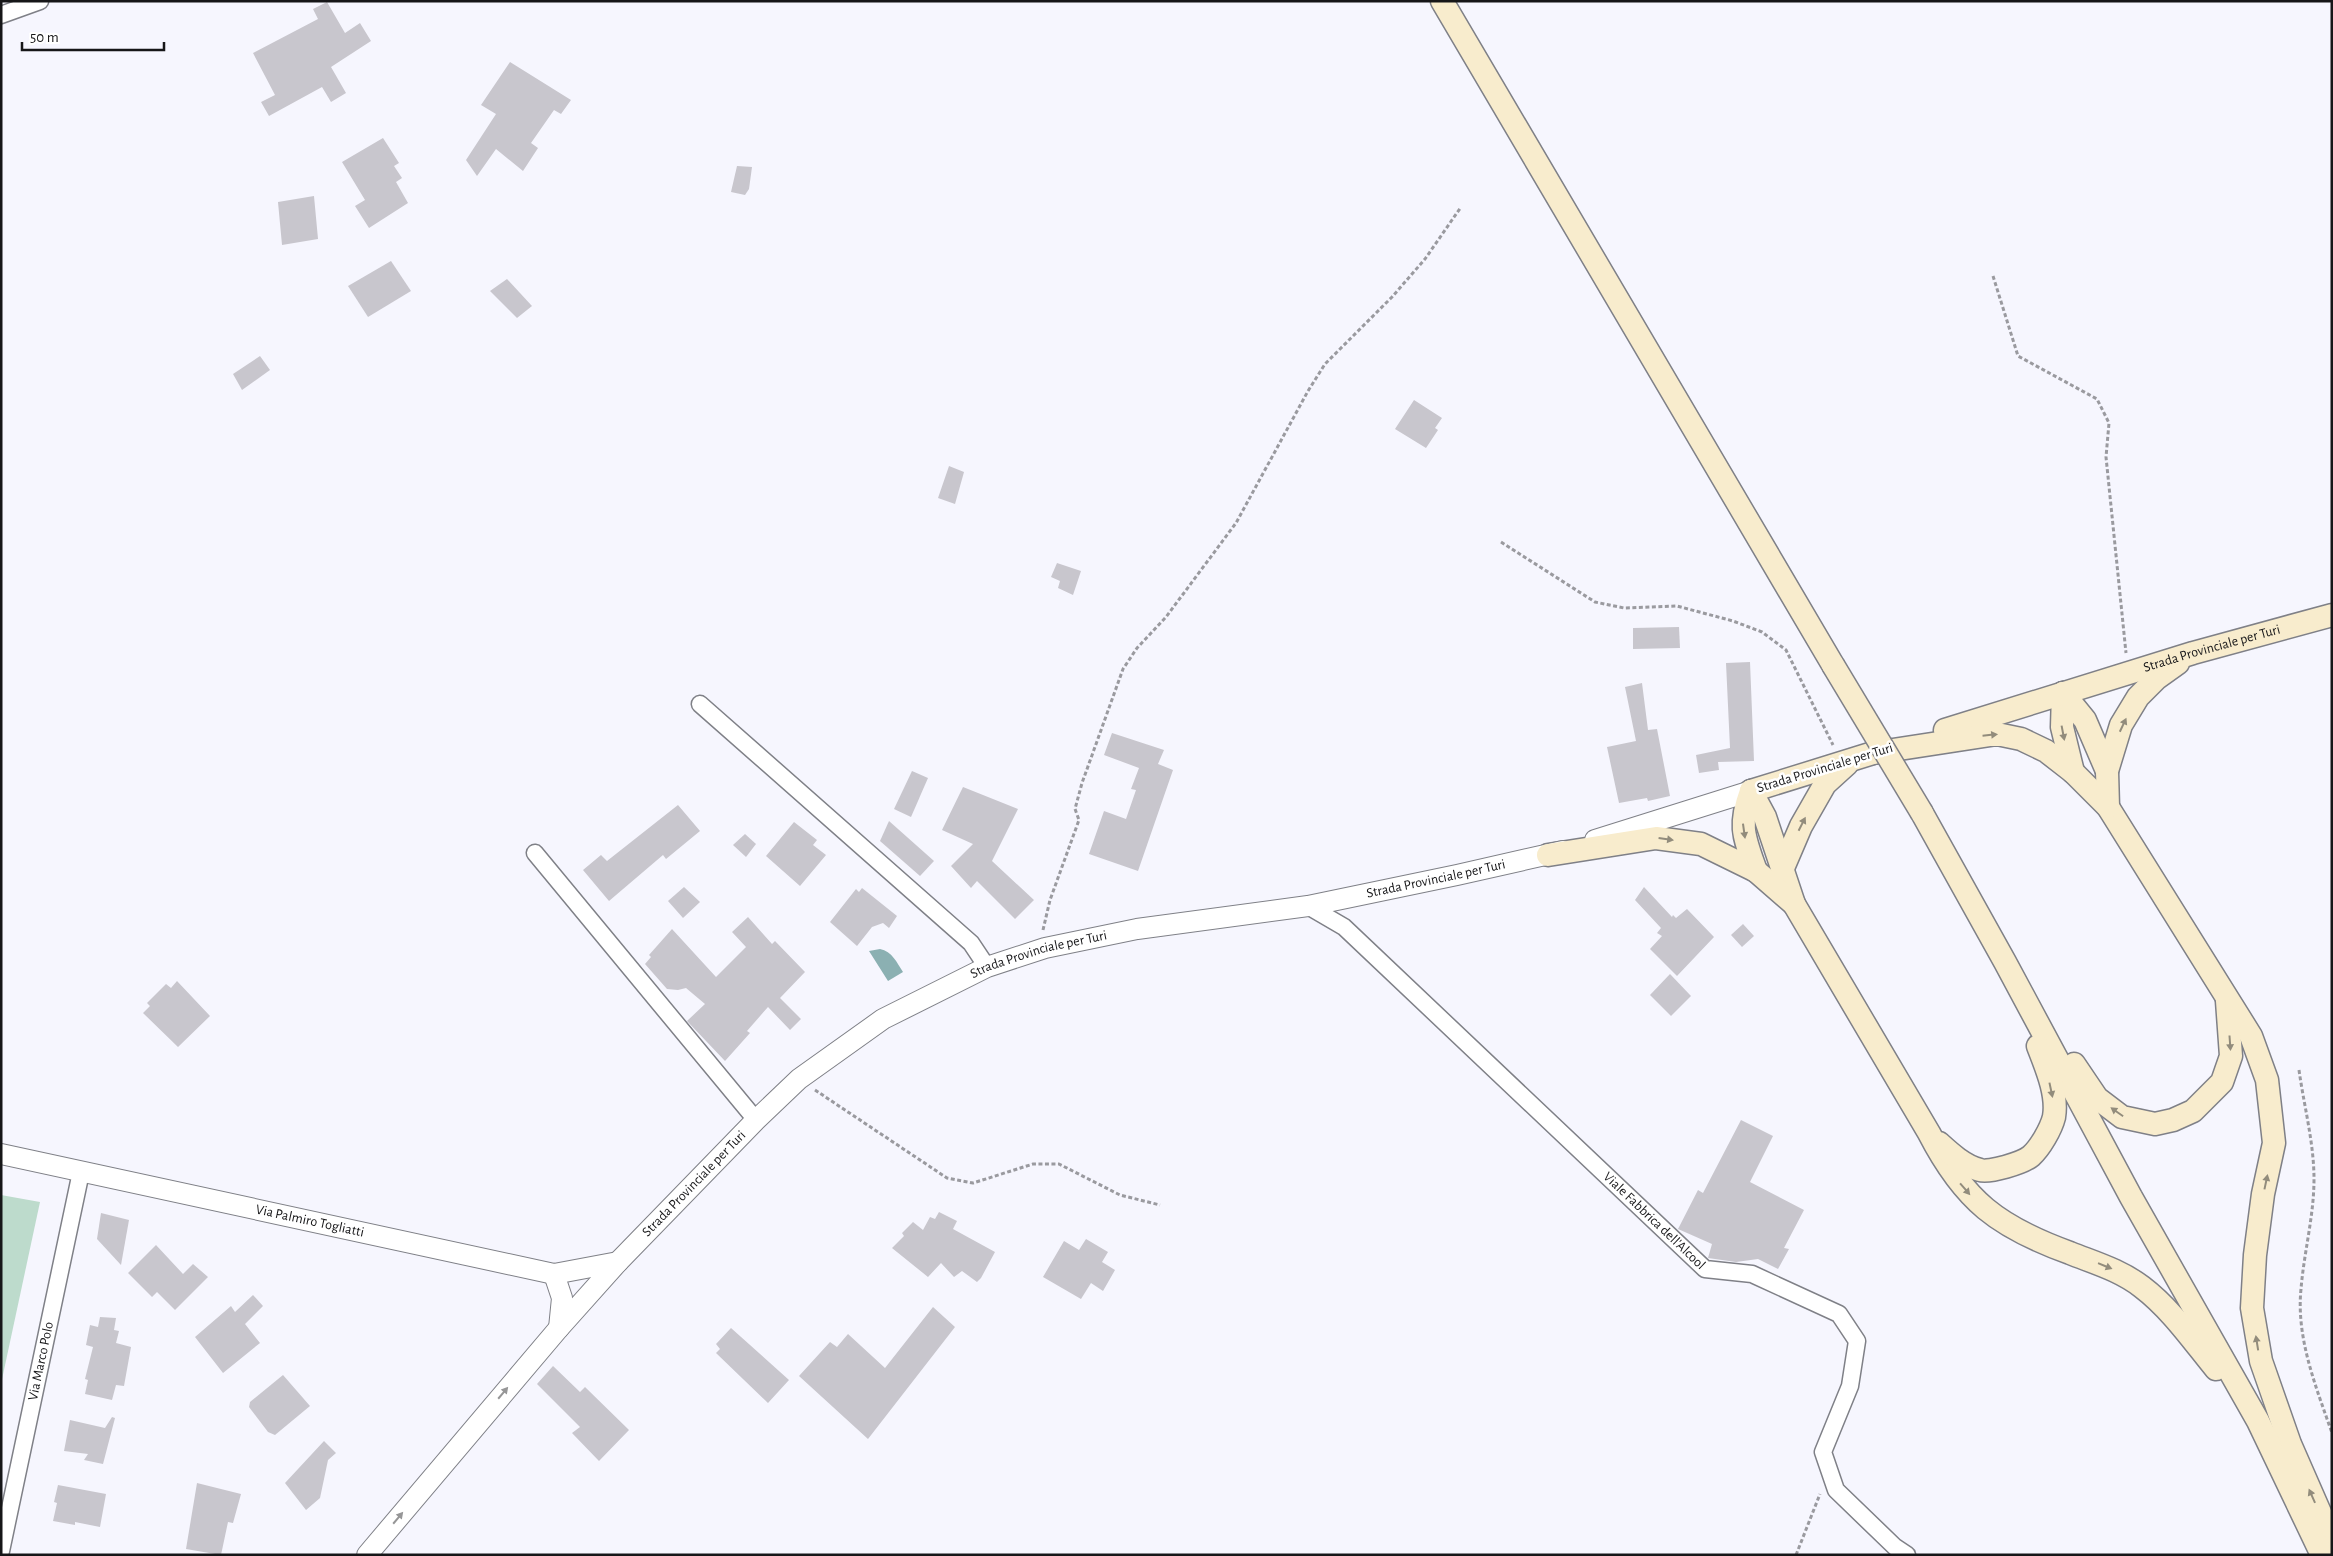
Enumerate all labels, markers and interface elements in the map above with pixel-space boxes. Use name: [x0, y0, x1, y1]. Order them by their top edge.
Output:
scale bar: [22, 20, 165, 52]
text: 50 m: [30, 30, 59, 45]
street label: Strada Provinciale per Turi: [2142, 622, 2282, 675]
one-way arrow: [2118, 717, 2127, 732]
one-way arrow: [2060, 726, 2068, 742]
one-way arrow: [1983, 731, 1999, 739]
street label: Strada Provinciale per Turi: [1755, 741, 1895, 795]
one-way arrow: [1798, 816, 1806, 831]
one-way arrow: [1740, 824, 1748, 840]
one-way arrow: [1658, 835, 1674, 843]
street label: Strada Provinciale per Turi: [1365, 857, 1507, 901]
street label: Strada Provinciale per Turi: [968, 928, 1108, 981]
one-way arrow: [2226, 1035, 2234, 1051]
one-way arrow: [2047, 1082, 2055, 1097]
one-way arrow: [2110, 1107, 2124, 1117]
street label: Strada Provinciale per Turi: [640, 1128, 748, 1239]
street label: Viale Fabbrica dell'Alcool: [1601, 1169, 1708, 1272]
one-way arrow: [2262, 1174, 2270, 1190]
one-way arrow: [1959, 1182, 1970, 1195]
street label: Via Palmiro Togliatti: [254, 1202, 365, 1240]
one-way arrow: [2098, 1262, 2113, 1270]
street label: Via Marco Polo: [26, 1320, 56, 1402]
one-way arrow: [2253, 1335, 2261, 1351]
one-way arrow: [498, 1387, 509, 1400]
one-way arrow: [2308, 1489, 2316, 1503]
one-way arrow: [393, 1511, 404, 1524]

